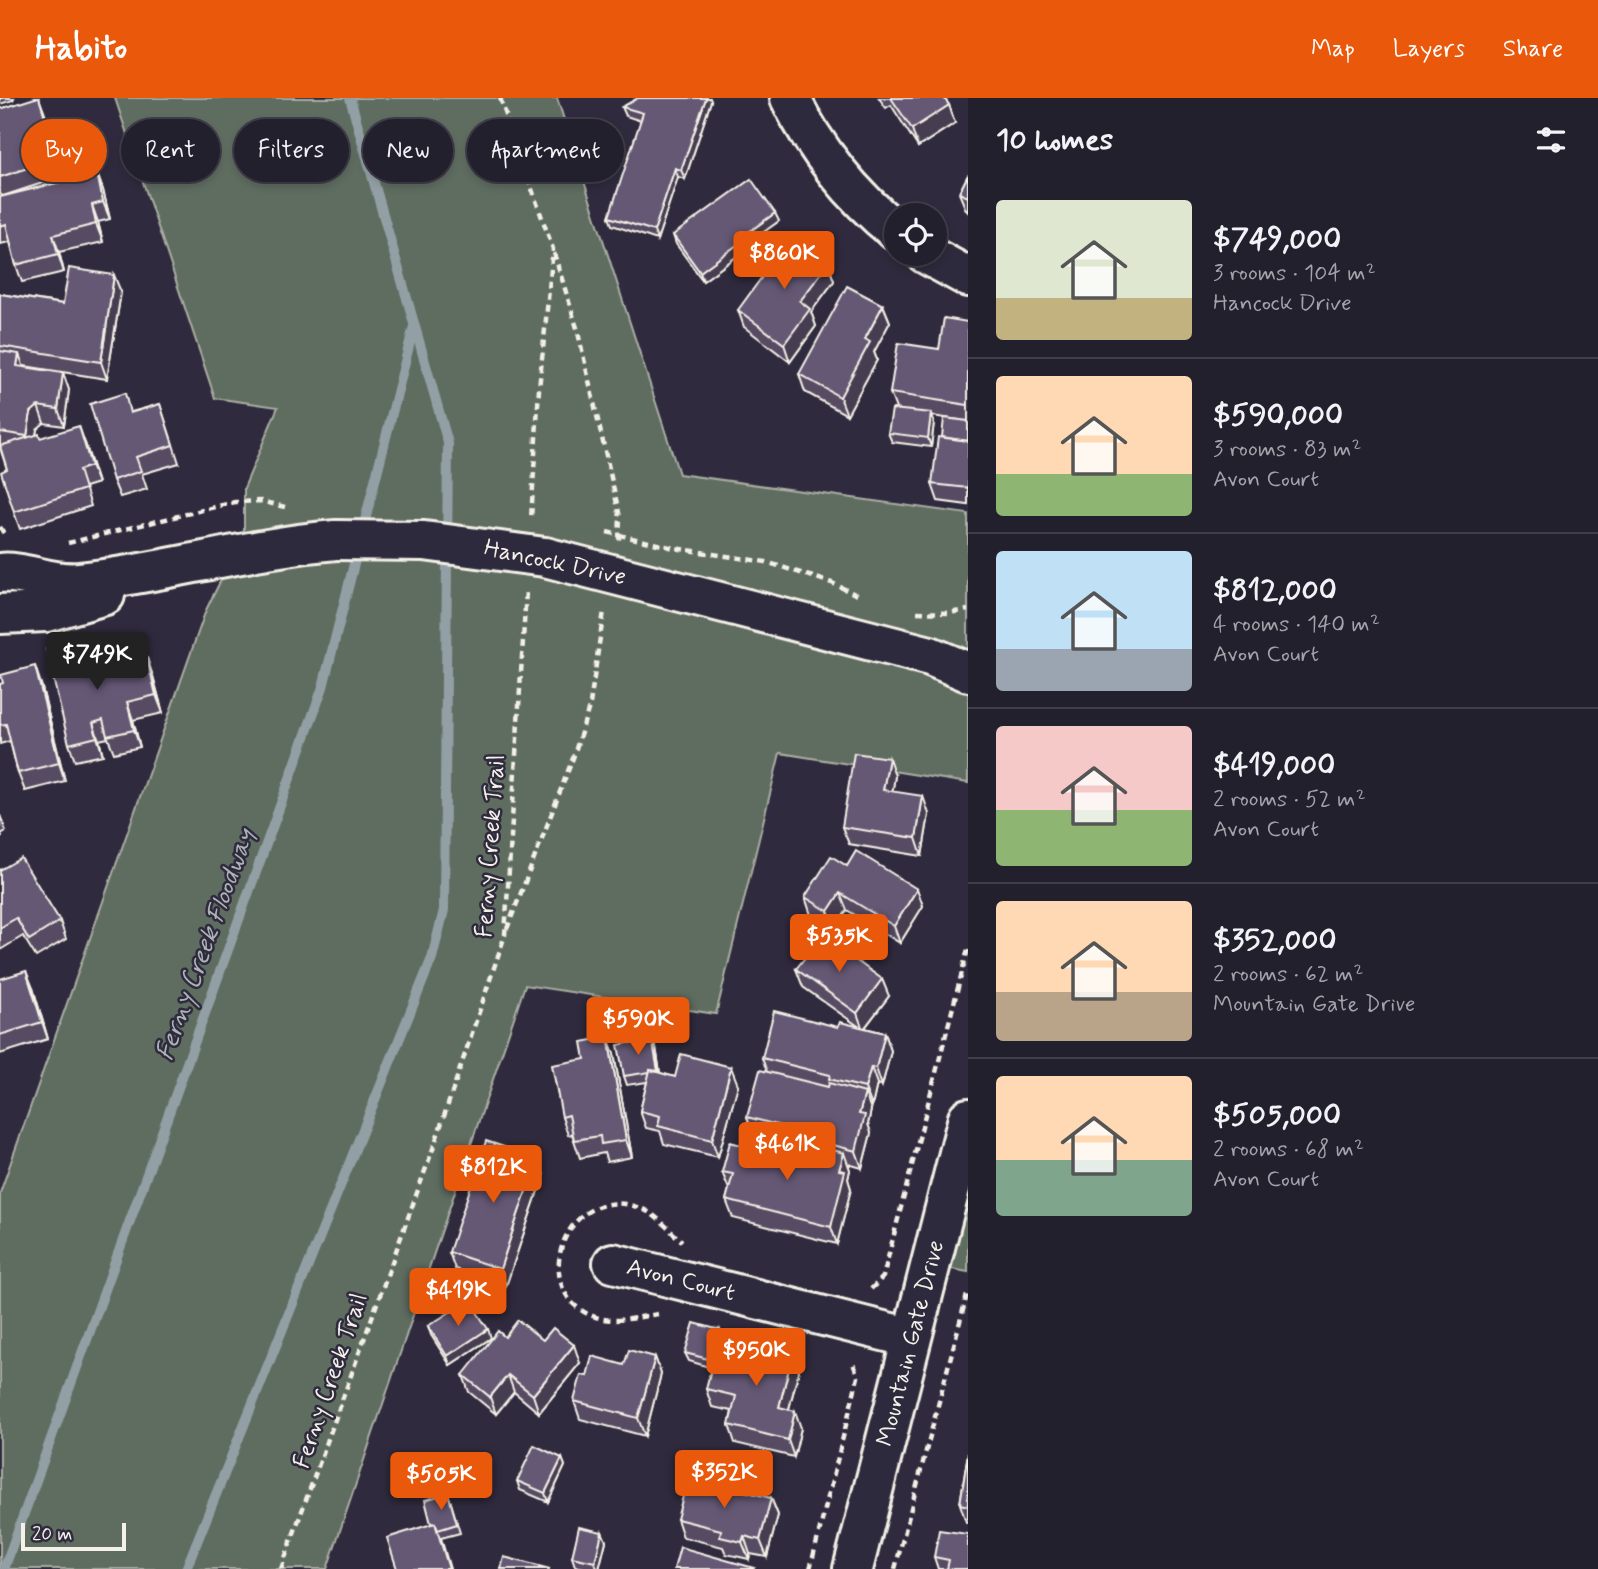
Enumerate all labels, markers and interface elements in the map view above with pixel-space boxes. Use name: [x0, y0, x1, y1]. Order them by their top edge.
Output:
text: Habito: [35, 27, 127, 71]
text: Map: [1311, 34, 1355, 65]
text: Layers: [1393, 34, 1465, 65]
text: Share: [1503, 34, 1563, 65]
chip: Buy: [21, 119, 107, 182]
chip: Rent: [121, 119, 220, 182]
chip: Filters: [234, 119, 349, 182]
chip: New: [363, 119, 453, 182]
chip: Apartment: [467, 119, 624, 182]
text: 10 homes: [996, 121, 1113, 160]
icon: filters: [1532, 121, 1570, 159]
map controls: [884, 203, 947, 266]
button: locate: [884, 203, 947, 266]
text: $749,000: [1213, 220, 1341, 259]
icon: home: [1052, 228, 1136, 312]
pin: $860K: [735, 232, 833, 291]
text: $860K: [749, 239, 819, 269]
text: 3 rooms · 104 m²: [1213, 259, 1376, 289]
text: Hancock Drive: [1213, 289, 1352, 319]
text: $590,000: [1213, 396, 1343, 435]
icon: home: [1052, 404, 1136, 488]
text: 3 rooms · 83 m²: [1213, 435, 1361, 465]
text: Avon Court: [1213, 465, 1319, 495]
street label: Hancock Drive: [481, 533, 629, 593]
text: $812,000: [1213, 571, 1337, 610]
icon: home: [1052, 579, 1136, 663]
text: 4 rooms · 140 m²: [1213, 610, 1380, 640]
pin: $749K: [48, 632, 146, 692]
text: $749K: [62, 640, 132, 670]
text: Avon Court: [1213, 640, 1319, 670]
text: $419,000: [1213, 746, 1335, 785]
street label: Ferny Creek Trail: [469, 753, 513, 939]
icon: home: [1052, 754, 1136, 838]
text: 2 rooms · 52 m²: [1213, 785, 1366, 815]
text: Avon Court: [1213, 815, 1319, 845]
water label: Ferny Creek Floodway: [148, 823, 264, 1065]
pin: $535K: [790, 914, 888, 974]
text: $352,000: [1213, 921, 1337, 960]
text: $535K: [806, 922, 872, 952]
icon: home: [1052, 929, 1136, 1013]
text: 2 rooms · 62 m²: [1213, 960, 1364, 990]
text: Mountain Gate Drive: [1213, 990, 1415, 1020]
pin: $590K: [589, 998, 687, 1057]
text: $590K: [602, 1005, 674, 1035]
text: $505,000: [1213, 1096, 1341, 1135]
icon: home: [1052, 1104, 1136, 1188]
pin: $461K: [738, 1122, 836, 1182]
text: $461K: [755, 1130, 819, 1160]
text: 2 rooms · 68 m²: [1213, 1135, 1364, 1165]
pin: $812K: [444, 1146, 542, 1205]
text: $812K: [460, 1153, 526, 1183]
text: Avon Court: [1213, 1165, 1319, 1195]
street label: Mountain Gate Drive: [869, 1237, 952, 1449]
street label: Avon Court: [623, 1252, 738, 1309]
pin: $419K: [409, 1268, 507, 1328]
text: $419K: [425, 1276, 491, 1306]
street label: Ferny Creek Trail: [286, 1289, 376, 1473]
pin: $950K: [707, 1328, 805, 1388]
text: $950K: [722, 1336, 790, 1366]
pin: $352K: [675, 1450, 773, 1510]
pin: $505K: [392, 1452, 490, 1512]
text: $352K: [691, 1458, 757, 1488]
text: $505K: [406, 1460, 476, 1490]
scale bar: [21, 1520, 126, 1552]
text: 20 m: [32, 1522, 72, 1547]

